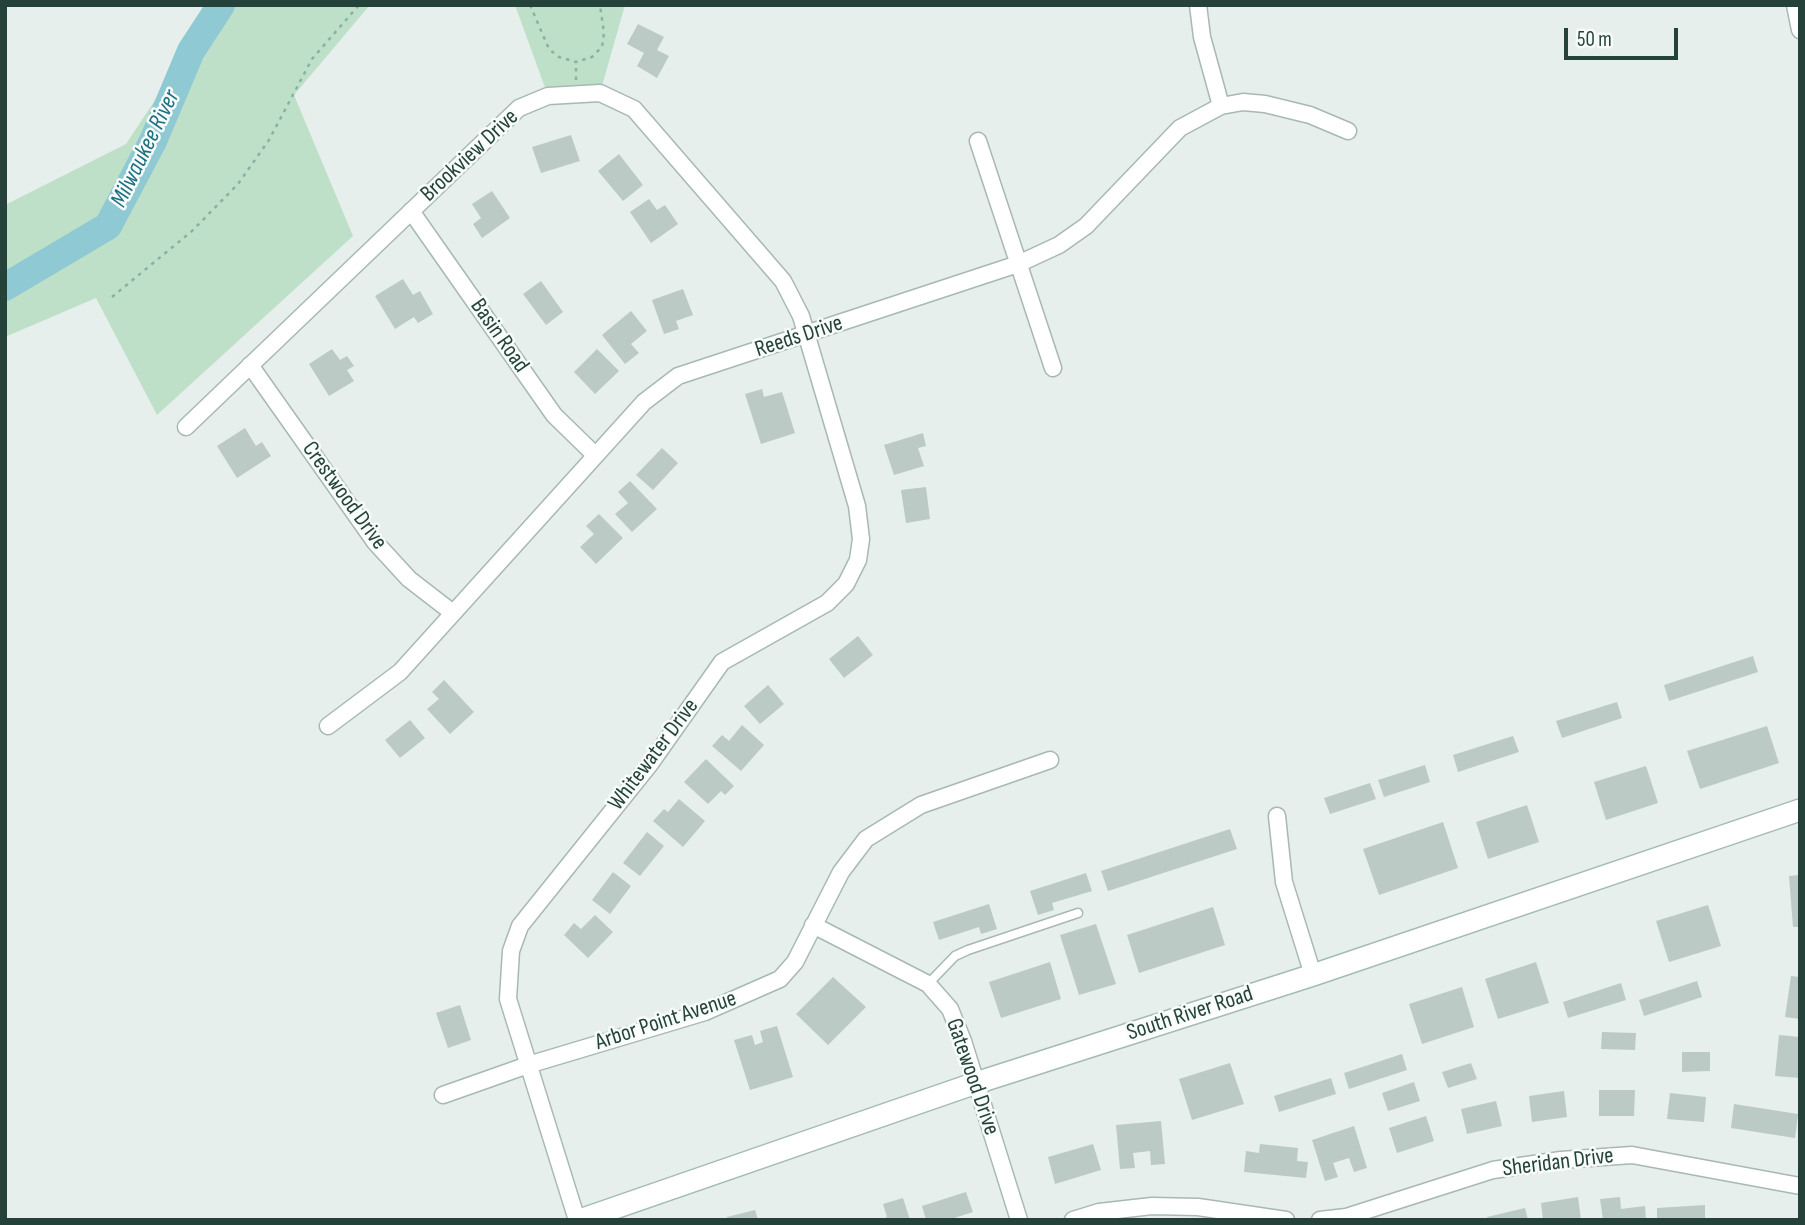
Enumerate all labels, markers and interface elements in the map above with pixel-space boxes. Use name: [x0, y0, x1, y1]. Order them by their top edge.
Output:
scale bar: [1567, 14, 1681, 58]
text: 50 m: [1577, 27, 1612, 52]
water label: Milwaukee River: [105, 86, 187, 212]
street label: Brookview Drive: [415, 104, 525, 208]
street label: Basin Road: [464, 294, 534, 378]
street label: Reeds Drive: [752, 310, 846, 364]
street label: Crestwood Drive: [295, 436, 393, 556]
street label: Whitewater Drive: [603, 694, 705, 816]
street label: South River Road: [1123, 981, 1257, 1047]
street label: Arbor Point Avenue: [592, 985, 740, 1057]
street label: Gatewood Drive: [939, 1015, 1005, 1139]
street label: Sheridan Drive: [1501, 1142, 1615, 1184]

